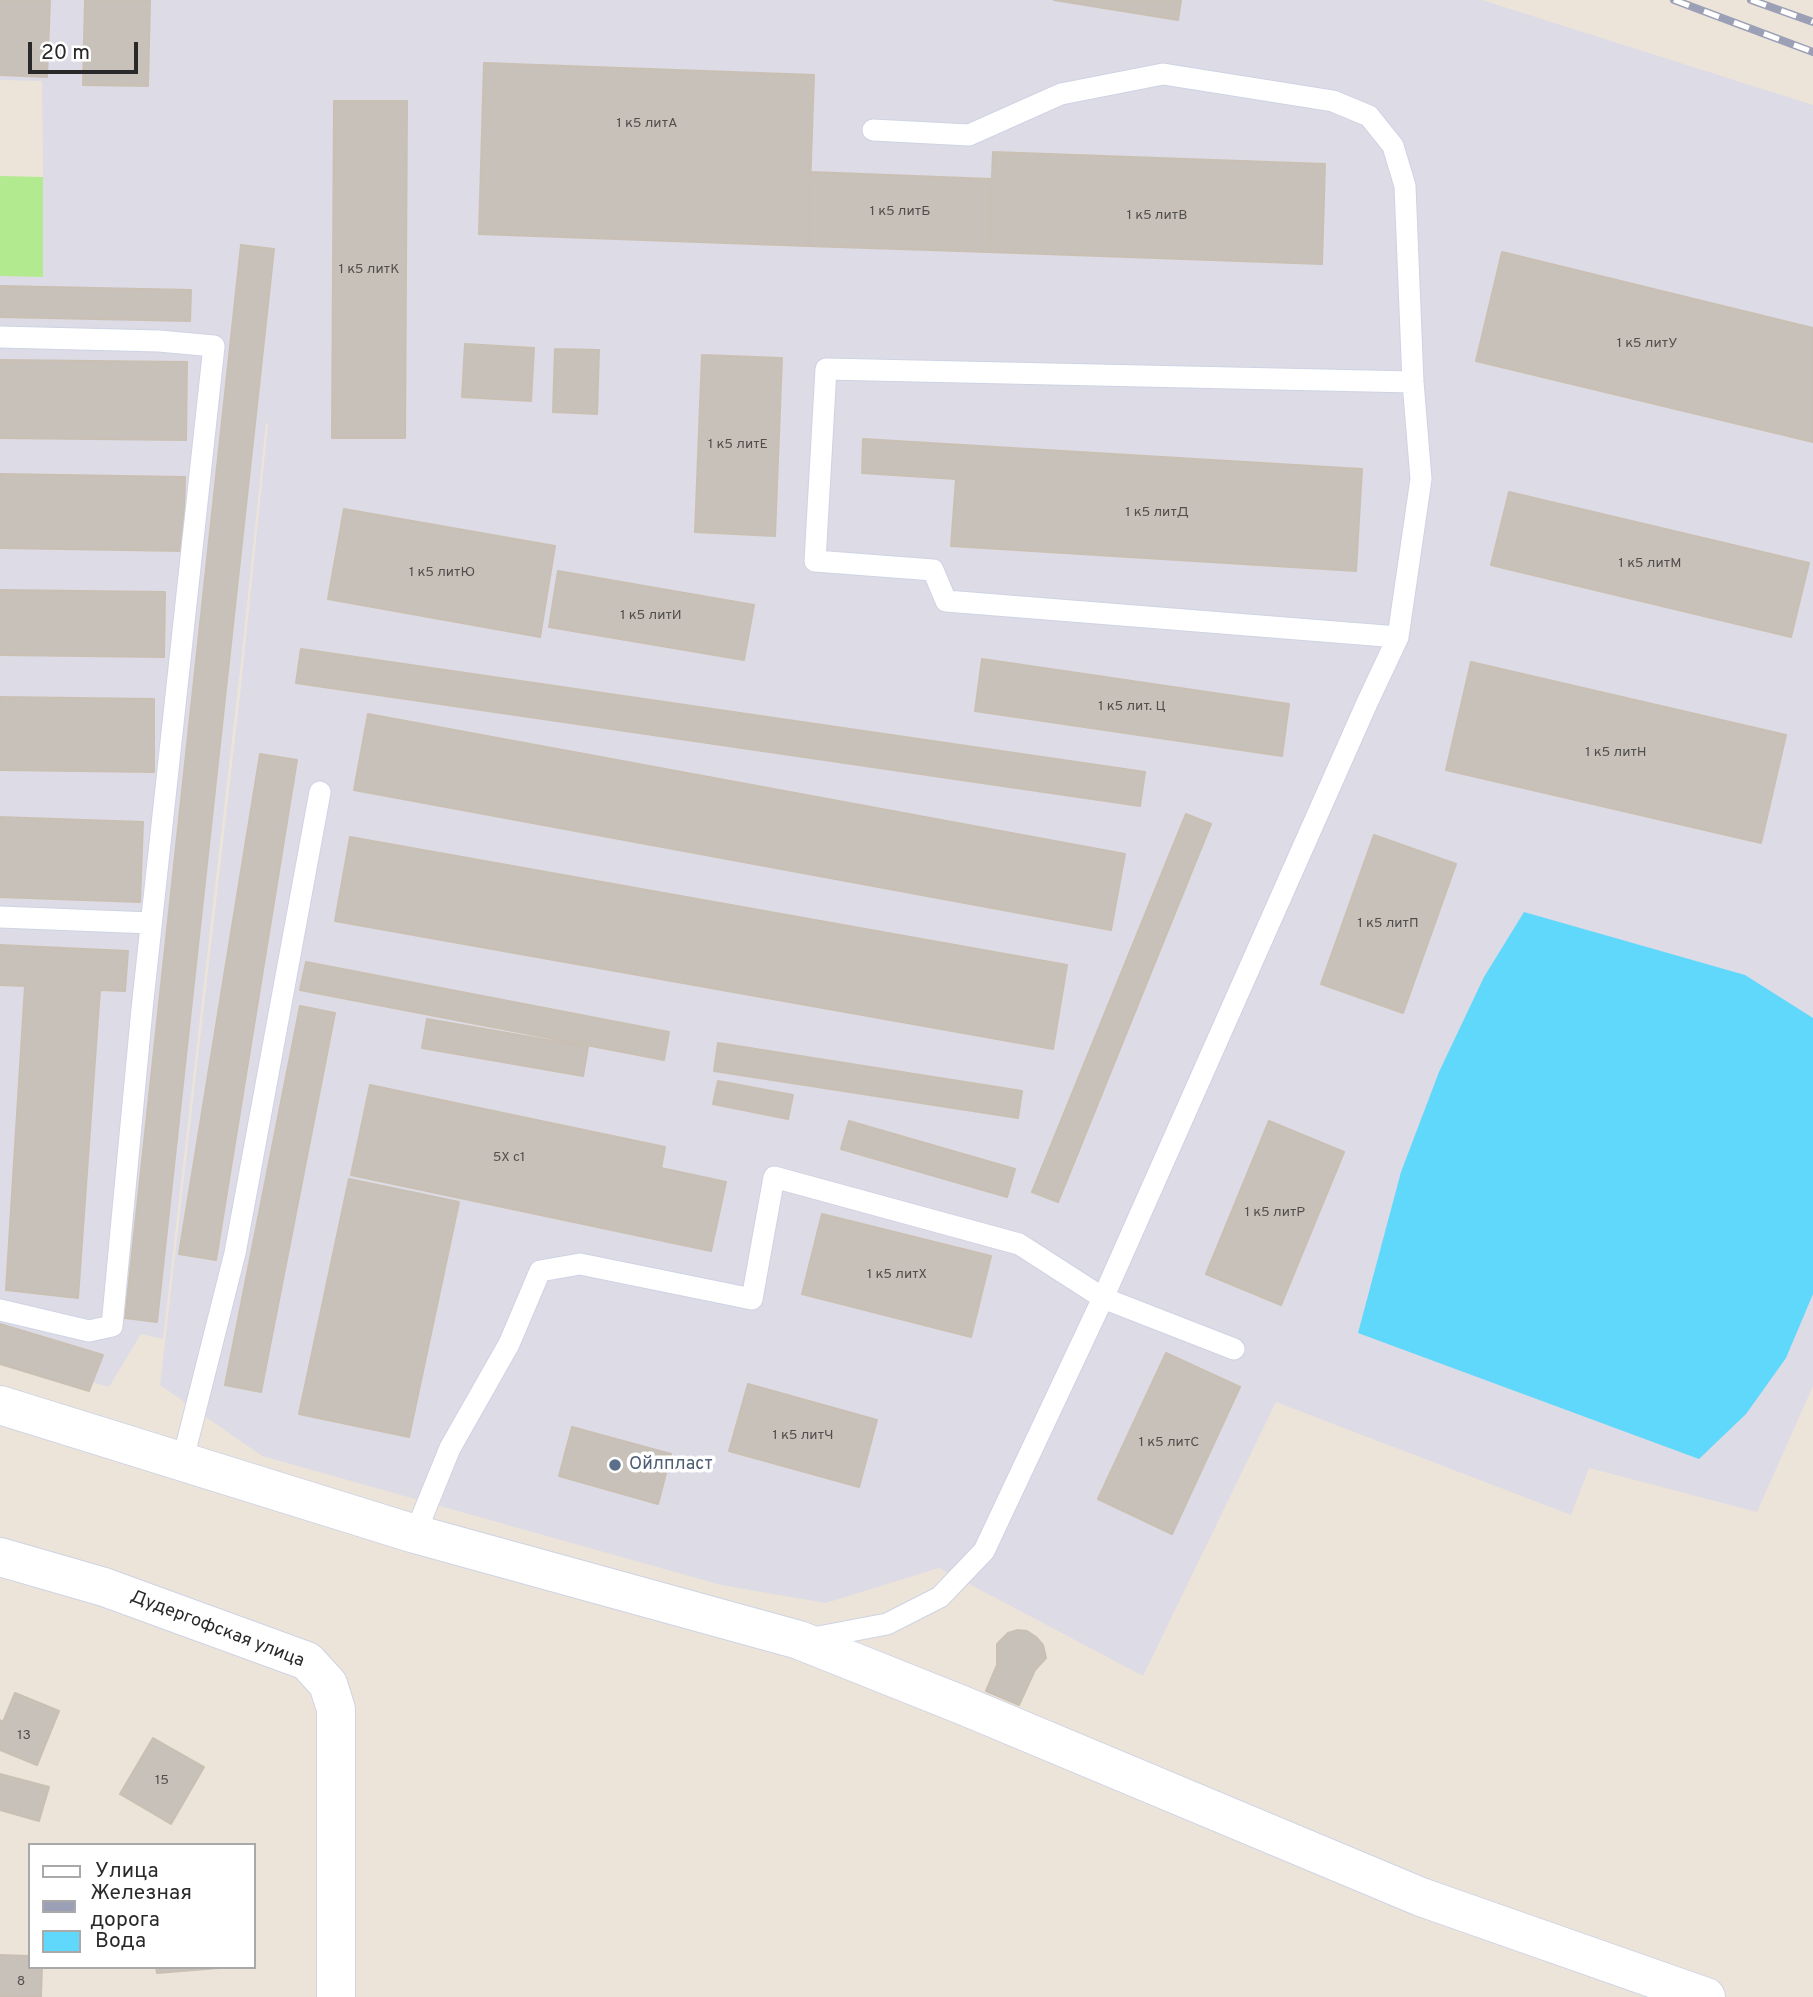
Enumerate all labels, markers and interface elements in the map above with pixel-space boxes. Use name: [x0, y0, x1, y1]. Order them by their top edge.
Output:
scale bar: [32, 28, 142, 72]
text: 20 m: [41, 40, 90, 67]
house number: 1 к5 литА: [616, 116, 678, 132]
house number: 1 к5 литБ: [870, 204, 930, 220]
house number: 1 к5 литВ: [1127, 208, 1187, 224]
house number: 1 к5 литК: [339, 262, 399, 278]
house number: 1 к5 литУ: [1617, 336, 1677, 352]
house number: 1 к5 литЕ: [708, 437, 768, 453]
house number: 1 к5 литД: [1125, 505, 1189, 521]
house number: 1 к5 литМ: [1619, 556, 1681, 572]
house number: 1 к5 литЮ: [409, 565, 475, 581]
house number: 1 к5 литИ: [620, 608, 682, 624]
house number: 1 к5 лит. Ц: [1098, 699, 1166, 715]
house number: 1 к5 литН: [1585, 745, 1647, 761]
house number: 1 к5 литП: [1357, 916, 1419, 932]
house number: 5Х с1: [493, 1150, 525, 1166]
house number: 1 к5 литР: [1245, 1205, 1305, 1221]
house number: 1 к5 литХ: [867, 1267, 927, 1283]
house number: 1 к5 литЧ: [772, 1428, 834, 1444]
house number: 1 к5 литС: [1139, 1435, 1199, 1451]
place label: Ойлпласт: [629, 1454, 713, 1476]
marker: Ойлпласт: [607, 1457, 623, 1473]
street label: Дудергофская улица: [127, 1587, 307, 1673]
house number: 13: [17, 1728, 31, 1744]
house number: 15: [155, 1773, 169, 1789]
legend: [28, 1843, 256, 1969]
text: Улица: [95, 1858, 159, 1885]
text: Железная дорога: [90, 1880, 192, 1934]
text: Вода: [95, 1928, 146, 1955]
house number: 8: [17, 1974, 25, 1990]

